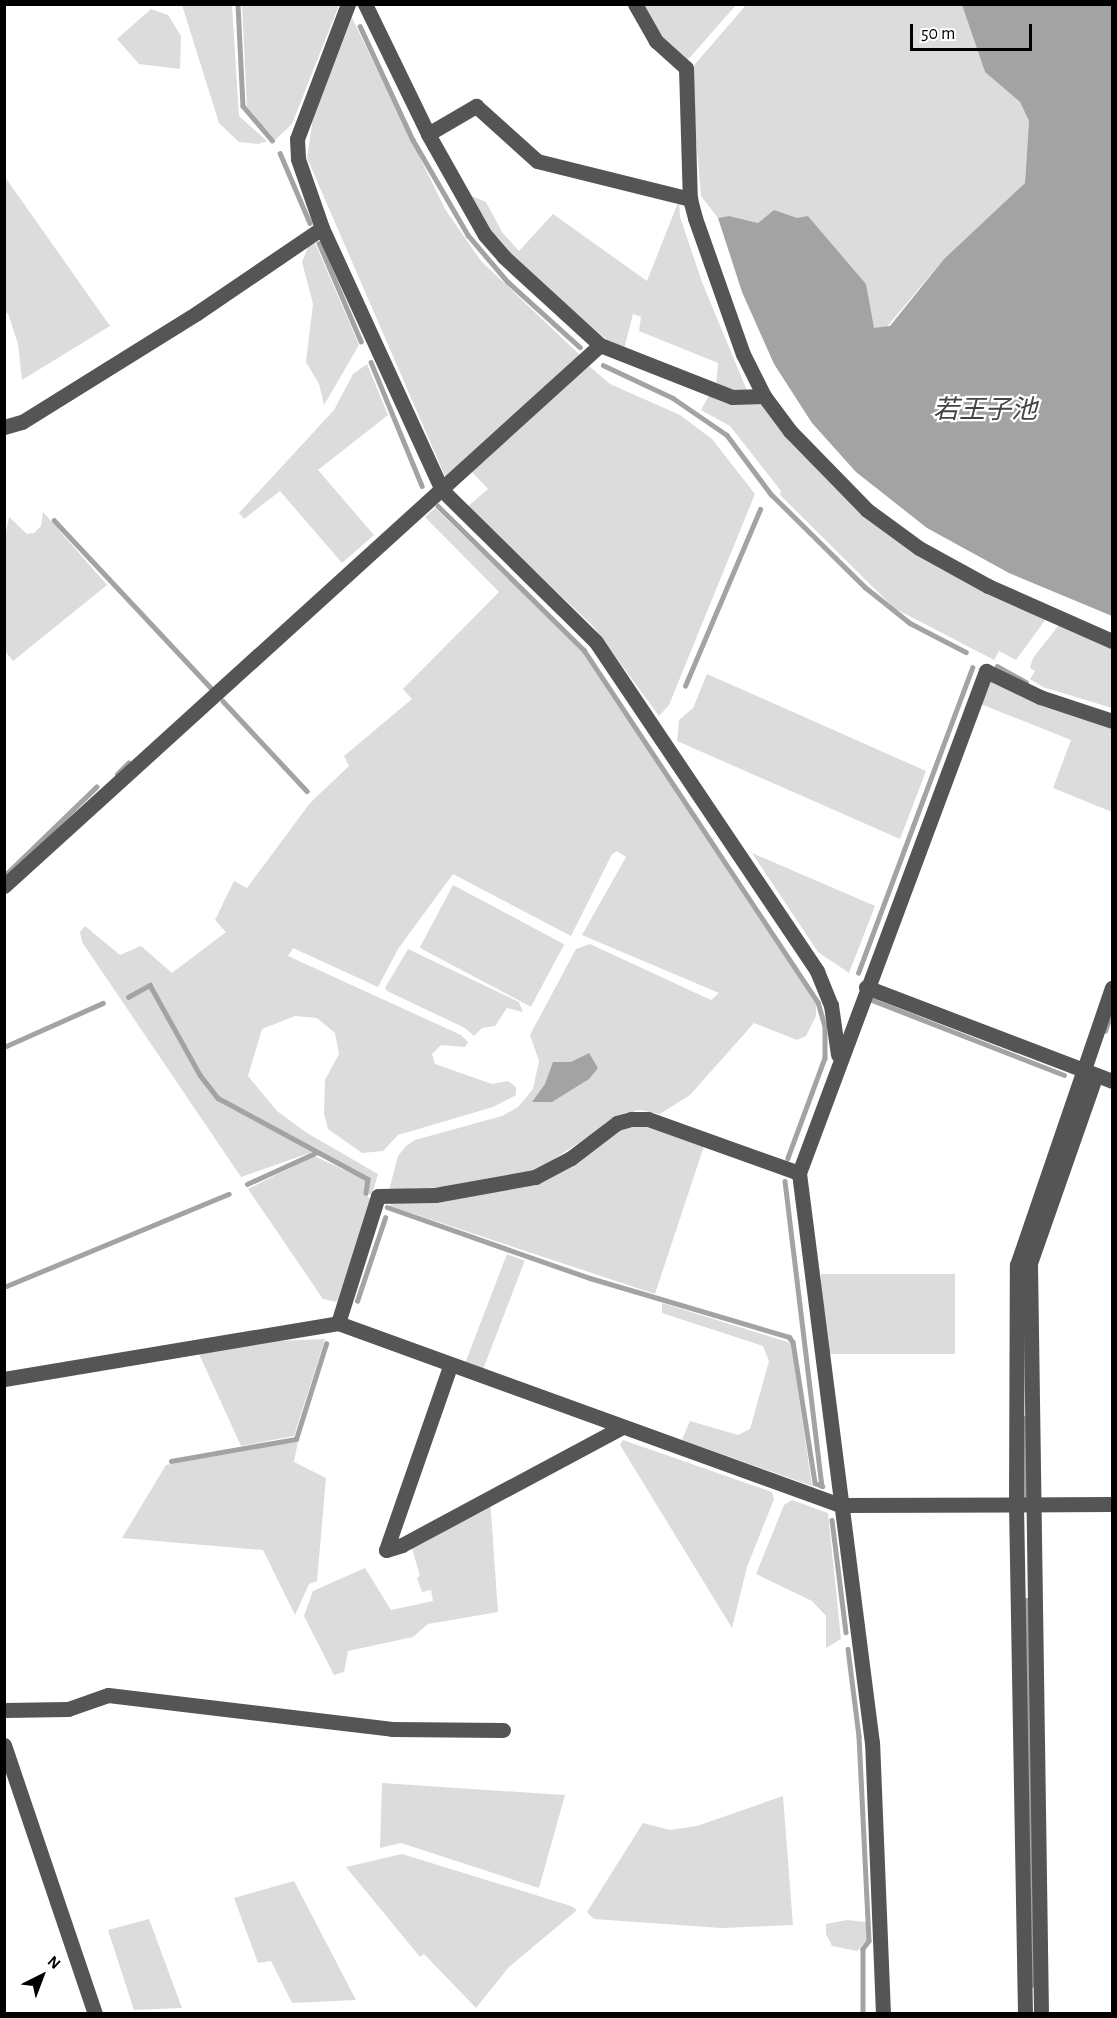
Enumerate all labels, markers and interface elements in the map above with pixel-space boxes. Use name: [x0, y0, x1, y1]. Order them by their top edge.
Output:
scale bar: [913, 12, 1034, 50]
text: 50 m: [921, 25, 955, 43]
water label: 若王子池: [933, 395, 1037, 427]
north arrow: [12, 1946, 72, 2006]
text: N: [45, 1953, 64, 1972]

